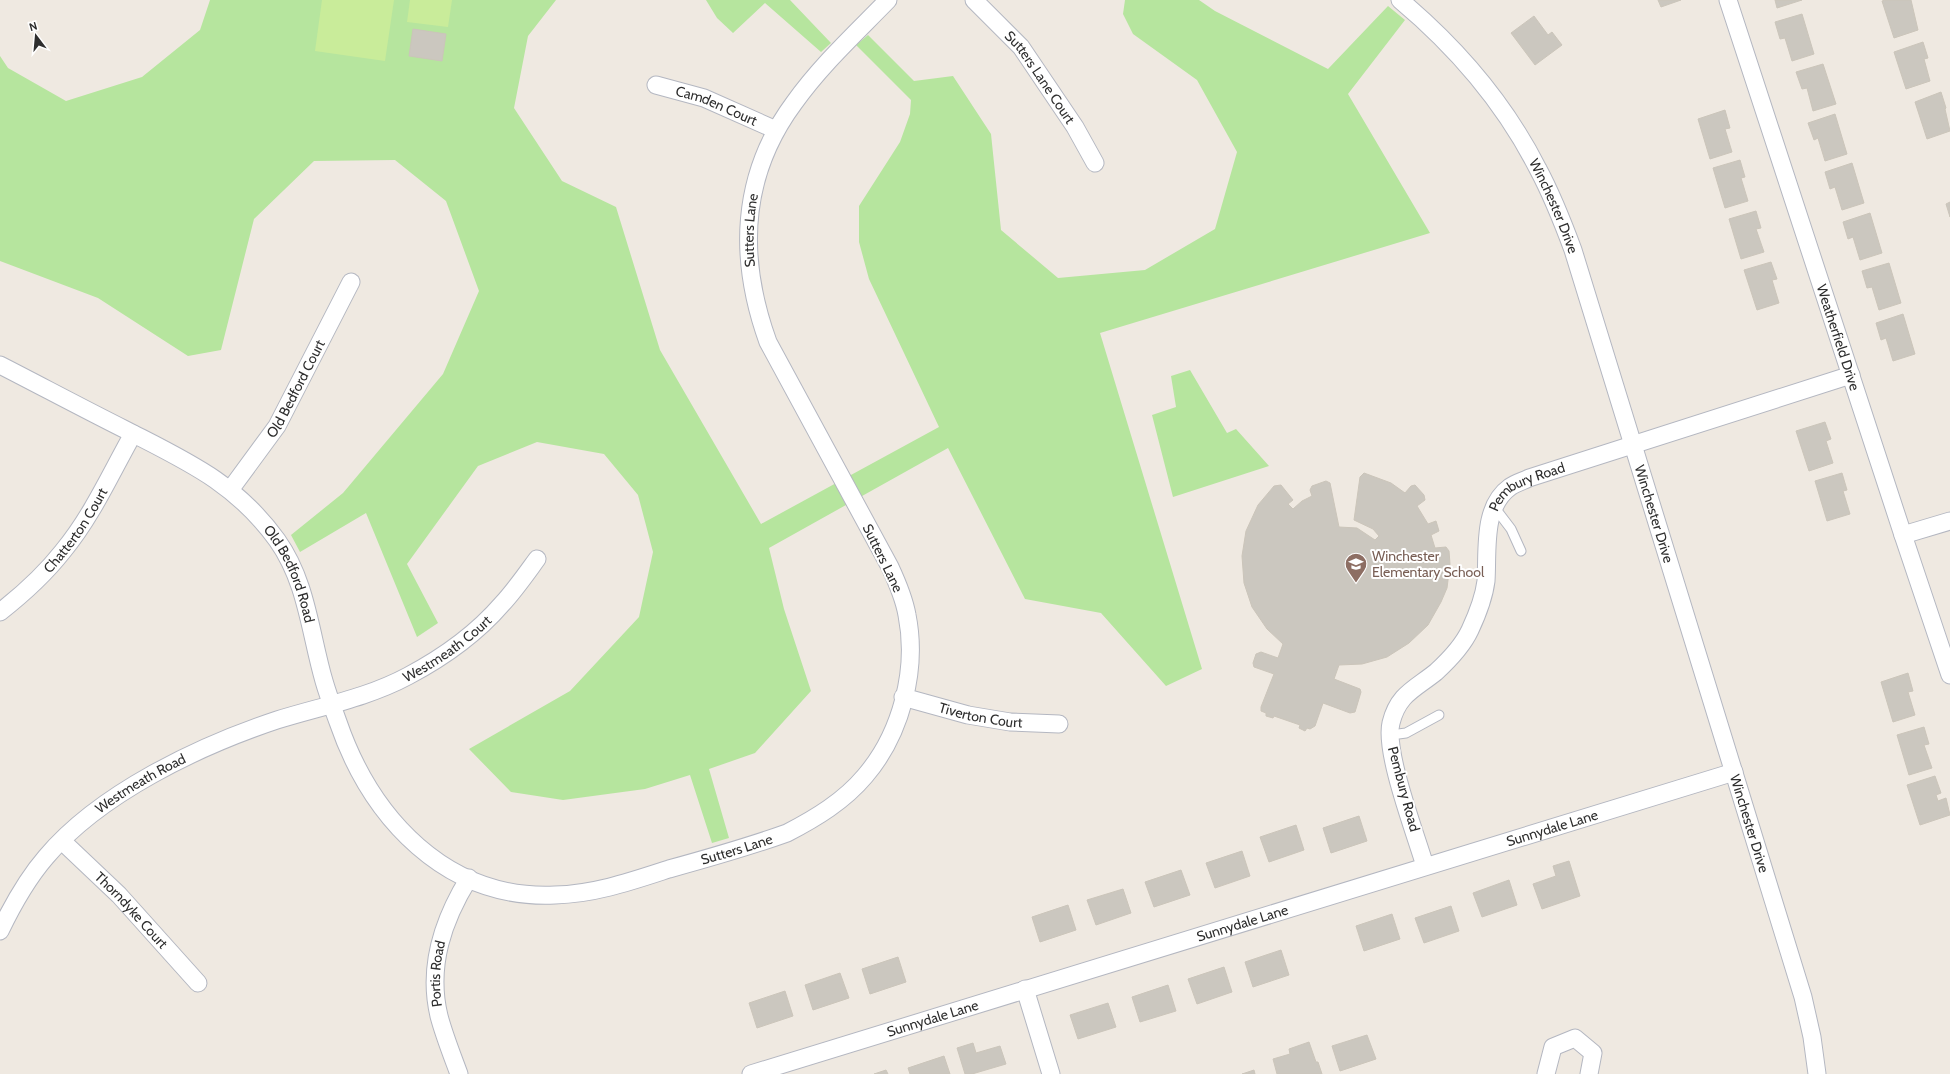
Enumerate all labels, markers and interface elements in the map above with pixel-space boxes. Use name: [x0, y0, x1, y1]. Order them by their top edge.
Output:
north arrow: [16, 16, 56, 56]
text: N: [28, 19, 39, 34]
street label: Sutters Lane Court: [1001, 27, 1079, 127]
street label: Camden Court: [674, 82, 760, 130]
street label: Winchester Drive: [1525, 156, 1582, 256]
street label: Sutters Lane: [740, 192, 762, 268]
street label: Weatherfield Drive: [1813, 282, 1864, 393]
street label: Old Bedford Court: [262, 337, 329, 441]
street label: Pembury Road: [1485, 458, 1567, 514]
street label: Winchester Drive: [1631, 463, 1678, 565]
street label: Chatterton Court: [40, 484, 111, 577]
street label: Old Bedford Road: [260, 521, 319, 624]
street label: Sutters Lane: [859, 521, 907, 595]
place label: Winchester Elementary School: [1372, 547, 1485, 581]
school or university icon: Winchester Elementary School: [1343, 551, 1369, 584]
street label: Westmeath Court: [400, 611, 495, 686]
street label: Tiverton Court: [937, 698, 1023, 732]
street label: Pembury Road: [1384, 744, 1424, 834]
street label: Westmeath Road: [92, 749, 189, 817]
street label: Winchester Drive: [1726, 772, 1773, 875]
street label: Sunnydale Lane: [1504, 805, 1600, 850]
street label: Sutters Lane: [699, 830, 775, 869]
street label: Thorndyke Court: [91, 868, 172, 952]
street label: Sunnydale Lane: [1194, 901, 1290, 946]
street label: Portis Road: [426, 938, 449, 1008]
street label: Sunnydale Lane: [885, 996, 981, 1041]

